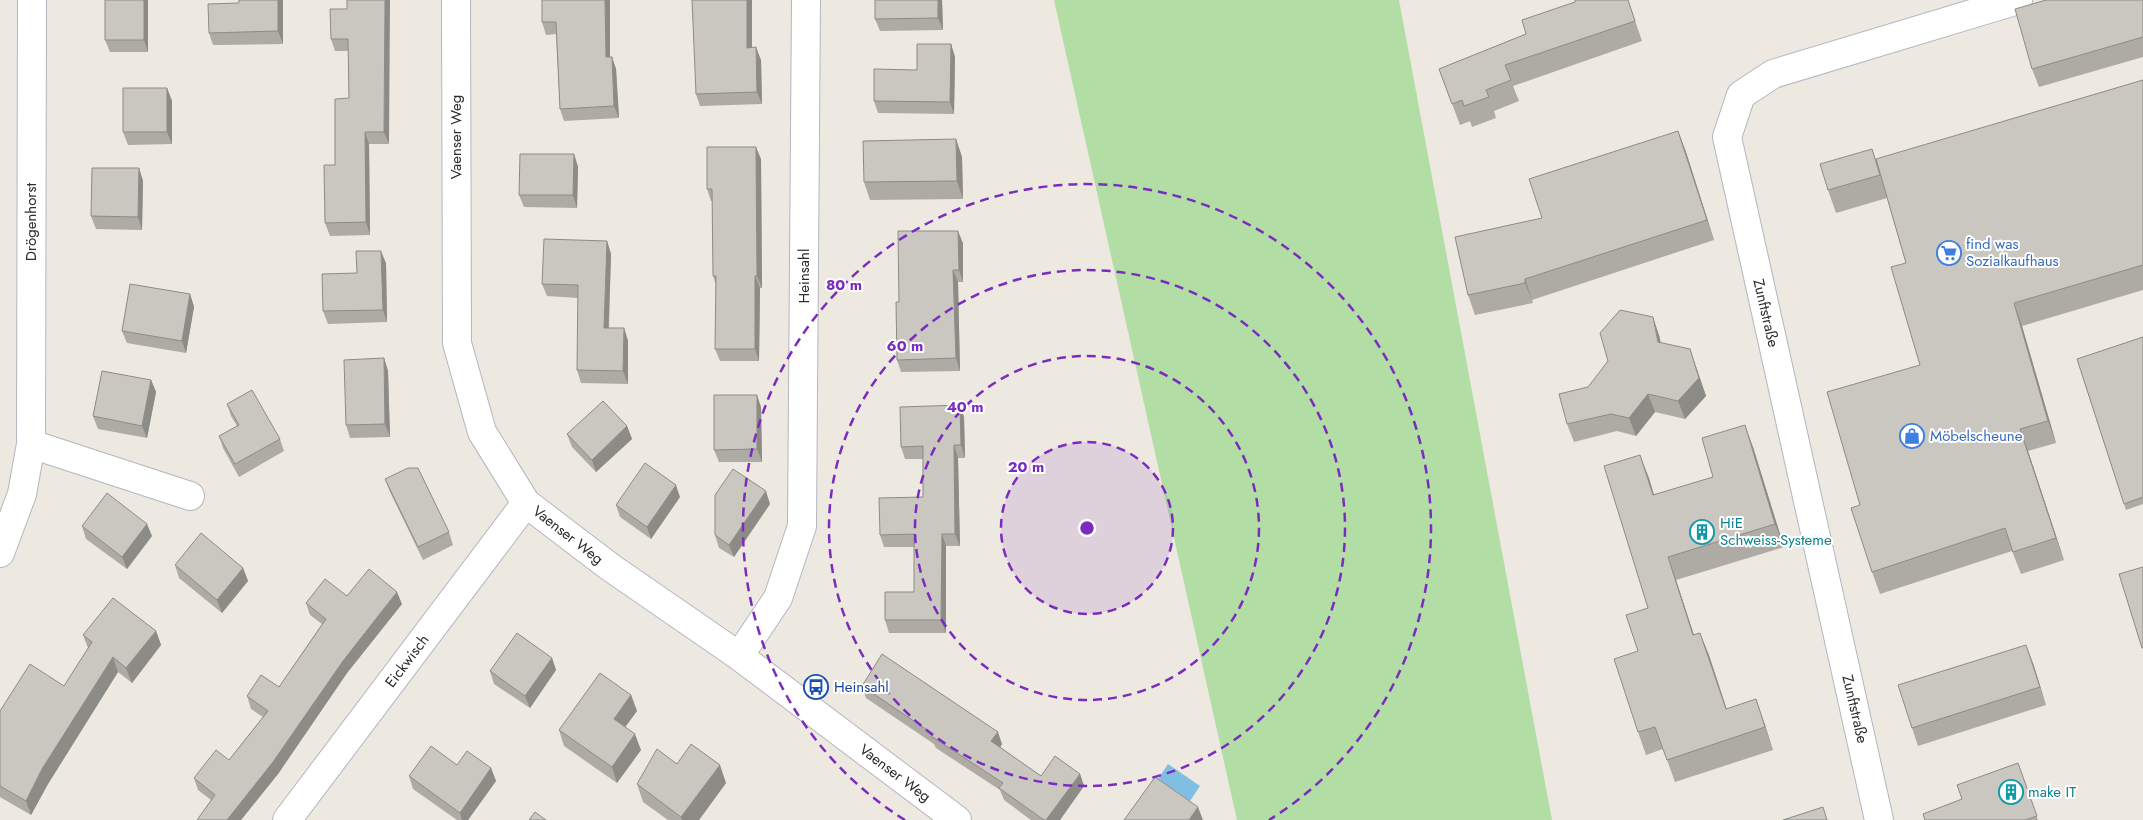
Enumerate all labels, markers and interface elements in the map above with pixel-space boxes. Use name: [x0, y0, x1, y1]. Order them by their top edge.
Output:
street label: Vaenser Weg: [445, 95, 467, 179]
street label: Drögenhorst: [20, 182, 42, 261]
place label: find was Sozialkaufhaus: [1966, 233, 2059, 272]
supermarket icon: find was Sozialkaufhaus: [1936, 240, 1962, 266]
street label: Heinsahl: [793, 249, 815, 303]
text: 80 m: [826, 274, 862, 296]
street label: Zunftstraße: [1747, 277, 1785, 350]
text: 60 m: [887, 335, 923, 357]
text: 40 m: [946, 396, 984, 418]
shop icon: Möbelscheune: [1899, 423, 1925, 449]
place label: Möbelscheune: [1930, 425, 2023, 447]
text: 20 m: [1008, 456, 1044, 478]
street label: Vaenser Weg: [528, 500, 608, 570]
place label: HiE Schweiss-Systeme: [1720, 512, 1832, 551]
centre of rings: [1078, 519, 1096, 537]
building icon: HiE Schweiss-Systeme: [1689, 519, 1715, 545]
street label: Eickwisch: [380, 630, 434, 692]
street label: Zunftstraße: [1836, 673, 1874, 746]
bus stop icon: Heinsahl: [803, 674, 829, 700]
place label: Heinsahl: [834, 676, 889, 698]
street label: Vaenser Weg: [855, 739, 935, 807]
building icon: make IT: [1998, 779, 2024, 805]
place label: make IT: [2028, 781, 2076, 803]

